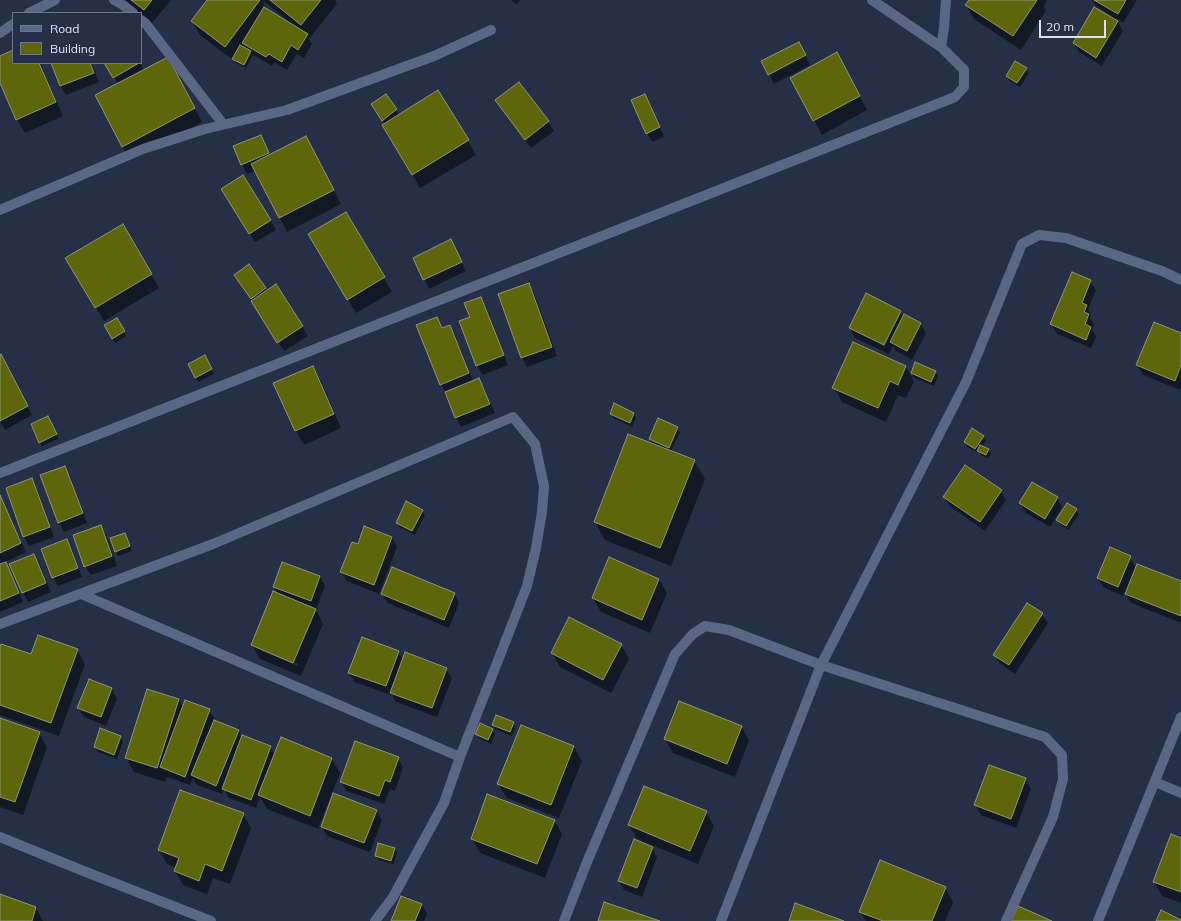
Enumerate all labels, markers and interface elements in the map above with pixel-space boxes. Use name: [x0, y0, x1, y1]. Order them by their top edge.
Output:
legend: [12, 12, 142, 64]
scale bar: [1041, 12, 1108, 38]
text: 20 m: [1046, 19, 1074, 34]
text: Road: [50, 21, 79, 36]
text: Building: [50, 41, 95, 56]

